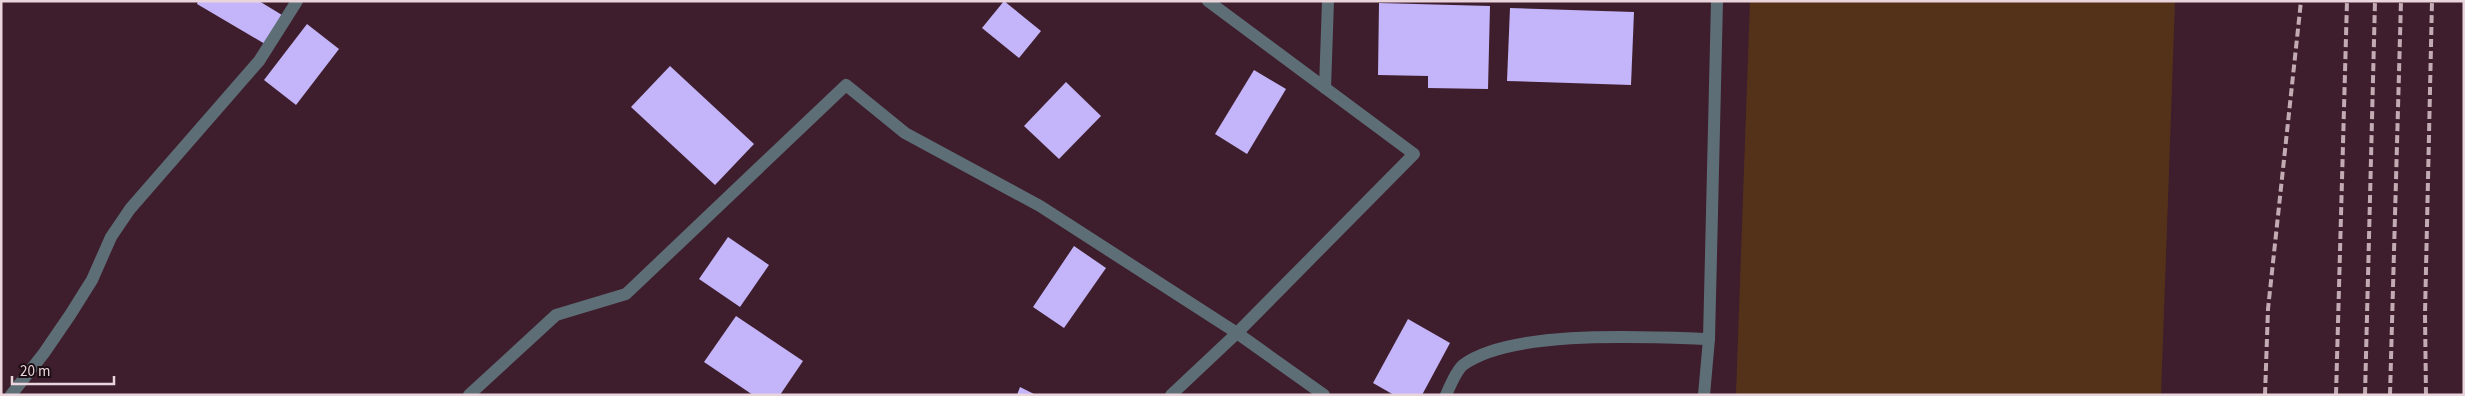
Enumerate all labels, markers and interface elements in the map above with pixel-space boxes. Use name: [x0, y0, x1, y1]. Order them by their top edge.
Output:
scale bar: [12, 354, 115, 386]
text: 20 m: [20, 361, 50, 382]

